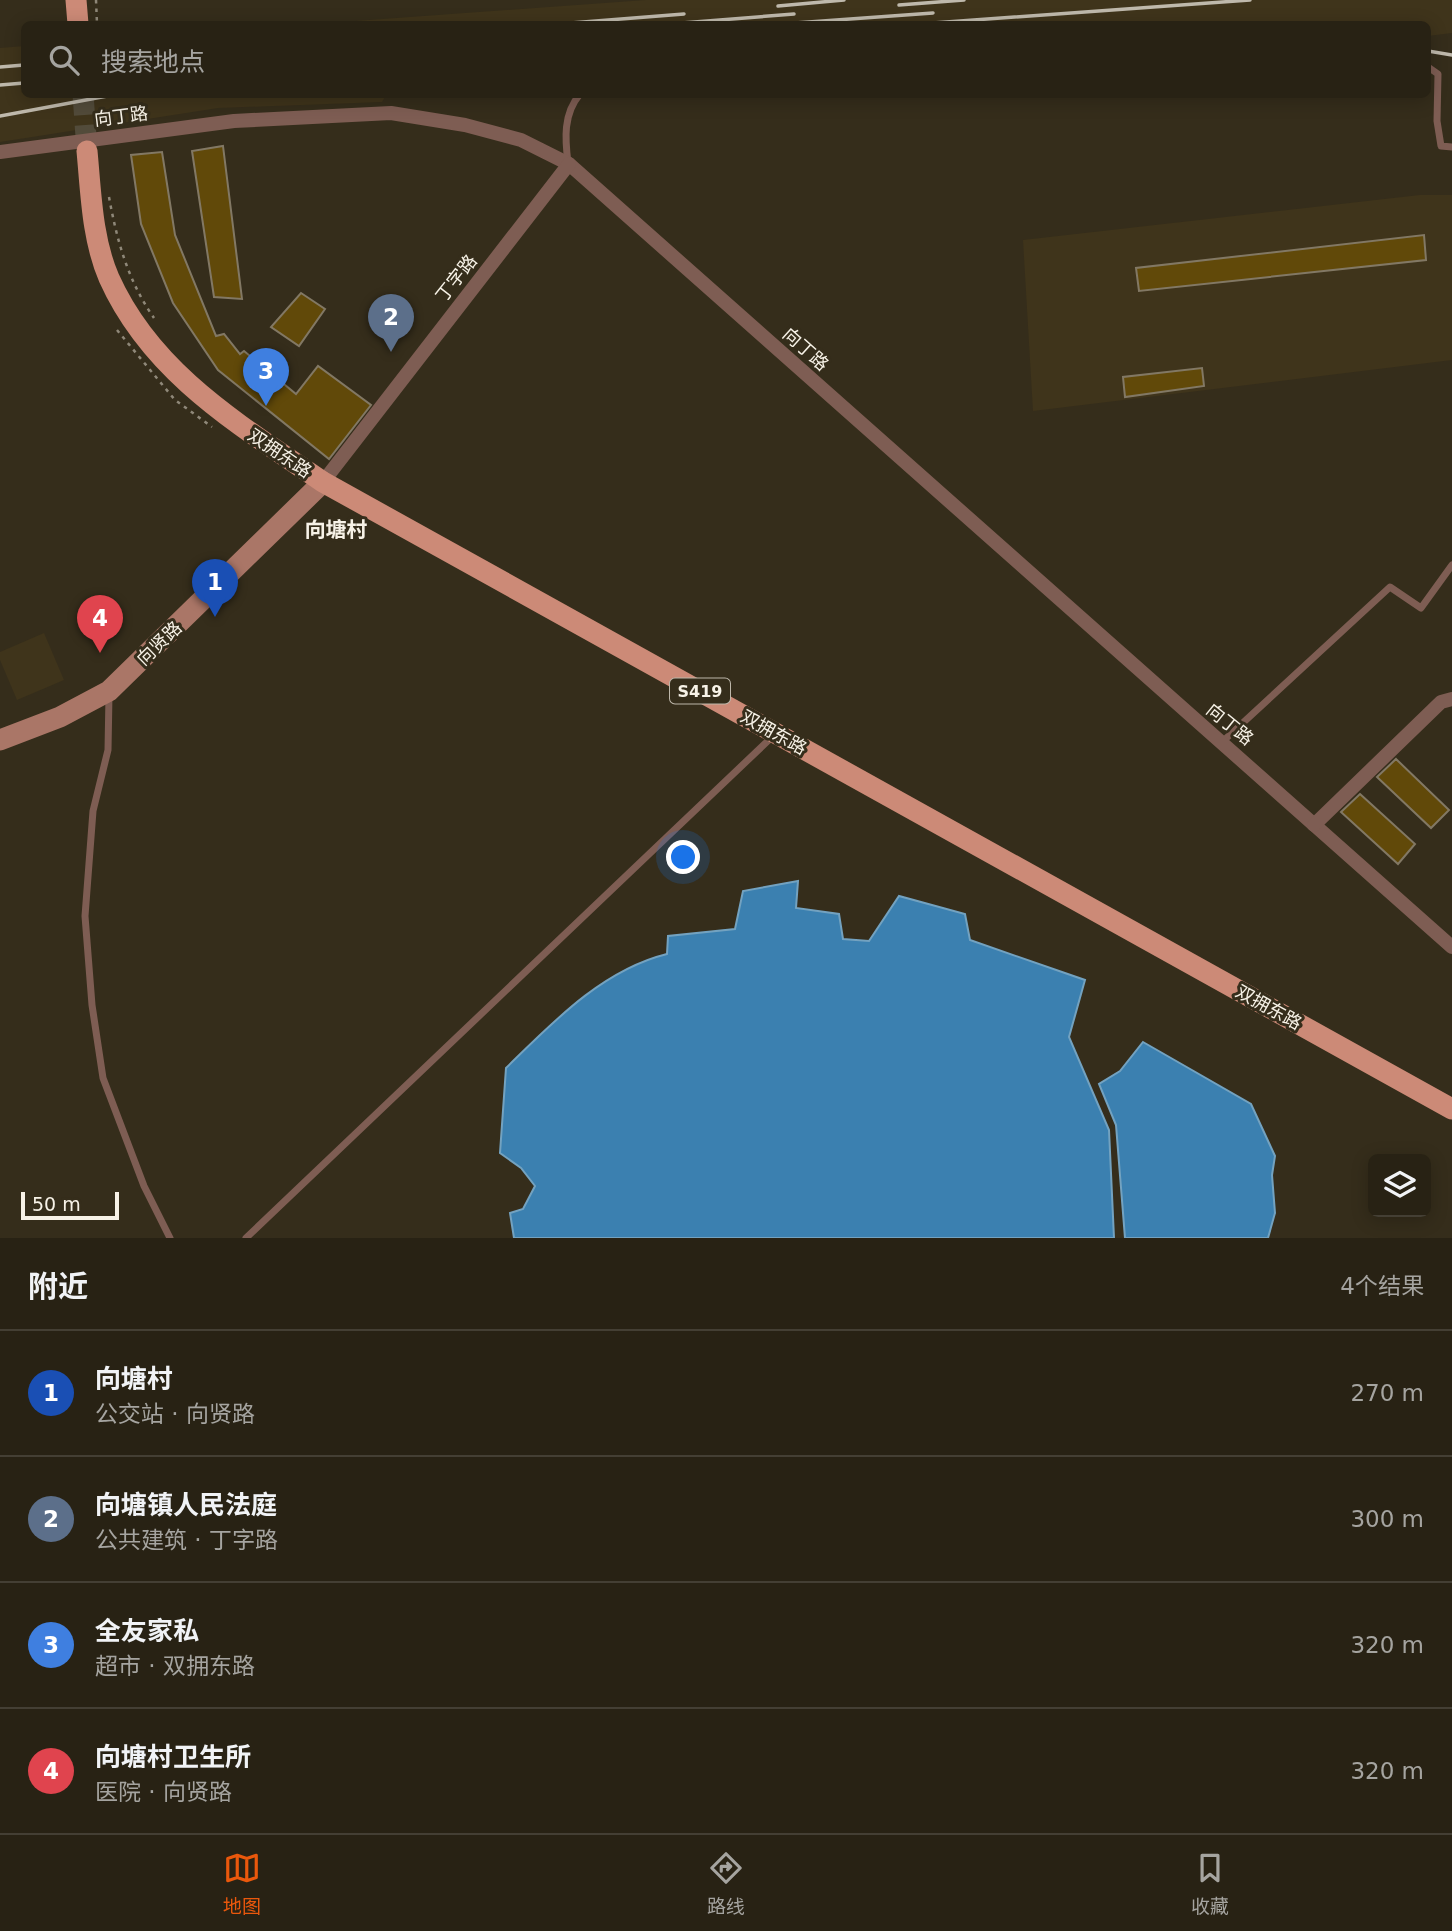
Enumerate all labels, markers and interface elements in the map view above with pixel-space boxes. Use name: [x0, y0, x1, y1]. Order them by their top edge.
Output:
search box: [21, 21, 1431, 98]
icon: search: [45, 41, 83, 79]
text: 搜索地点: [101, 47, 205, 77]
street label: 向丁路: [93, 102, 149, 130]
street label: 丁字路: [431, 250, 481, 306]
pin: 2: [368, 294, 414, 352]
street label: 向丁路: [779, 323, 833, 375]
pin: 3: [243, 348, 289, 406]
street label: 双拥东路: [244, 424, 316, 482]
district label: 向塘村: [305, 518, 368, 542]
pin: 1: [192, 559, 238, 617]
pin: 4: [77, 595, 123, 653]
street label: 向贤路: [132, 617, 186, 669]
road number: S419: [670, 678, 730, 704]
street label: 向丁路: [1202, 699, 1258, 749]
street label: 双拥东路: [737, 705, 811, 759]
your location: [666, 840, 700, 874]
street label: 双拥东路: [1232, 980, 1306, 1034]
map controls: [1368, 1154, 1431, 1217]
button: layers: [1368, 1154, 1431, 1217]
scale bar: [21, 1189, 119, 1221]
text: 50 m: [32, 1193, 81, 1215]
text: 附近: [28, 1269, 88, 1304]
text: 4个结果: [1340, 1273, 1424, 1299]
text: 向塘村: [95, 1364, 173, 1394]
text: 1: [43, 1380, 59, 1406]
text: 270 m: [1350, 1380, 1424, 1406]
text: 公交站 · 向贤路: [95, 1401, 255, 1427]
text: 向塘镇人民法庭: [95, 1490, 277, 1520]
text: 2: [43, 1506, 59, 1532]
text: 300 m: [1350, 1506, 1424, 1532]
text: 公共建筑 · 丁字路: [95, 1527, 278, 1553]
text: 全友家私: [95, 1616, 199, 1646]
text: 3: [43, 1632, 59, 1658]
text: 320 m: [1350, 1632, 1424, 1658]
text: 超市 · 双拥东路: [95, 1653, 255, 1679]
text: 向塘村卫生所: [95, 1742, 251, 1772]
text: 4: [43, 1758, 59, 1784]
text: 320 m: [1350, 1758, 1424, 1784]
text: 医院 · 向贤路: [95, 1779, 232, 1805]
tab: 地图: [223, 1849, 261, 1918]
tab: 路线: [707, 1849, 745, 1918]
tab: 收藏: [1191, 1849, 1229, 1918]

